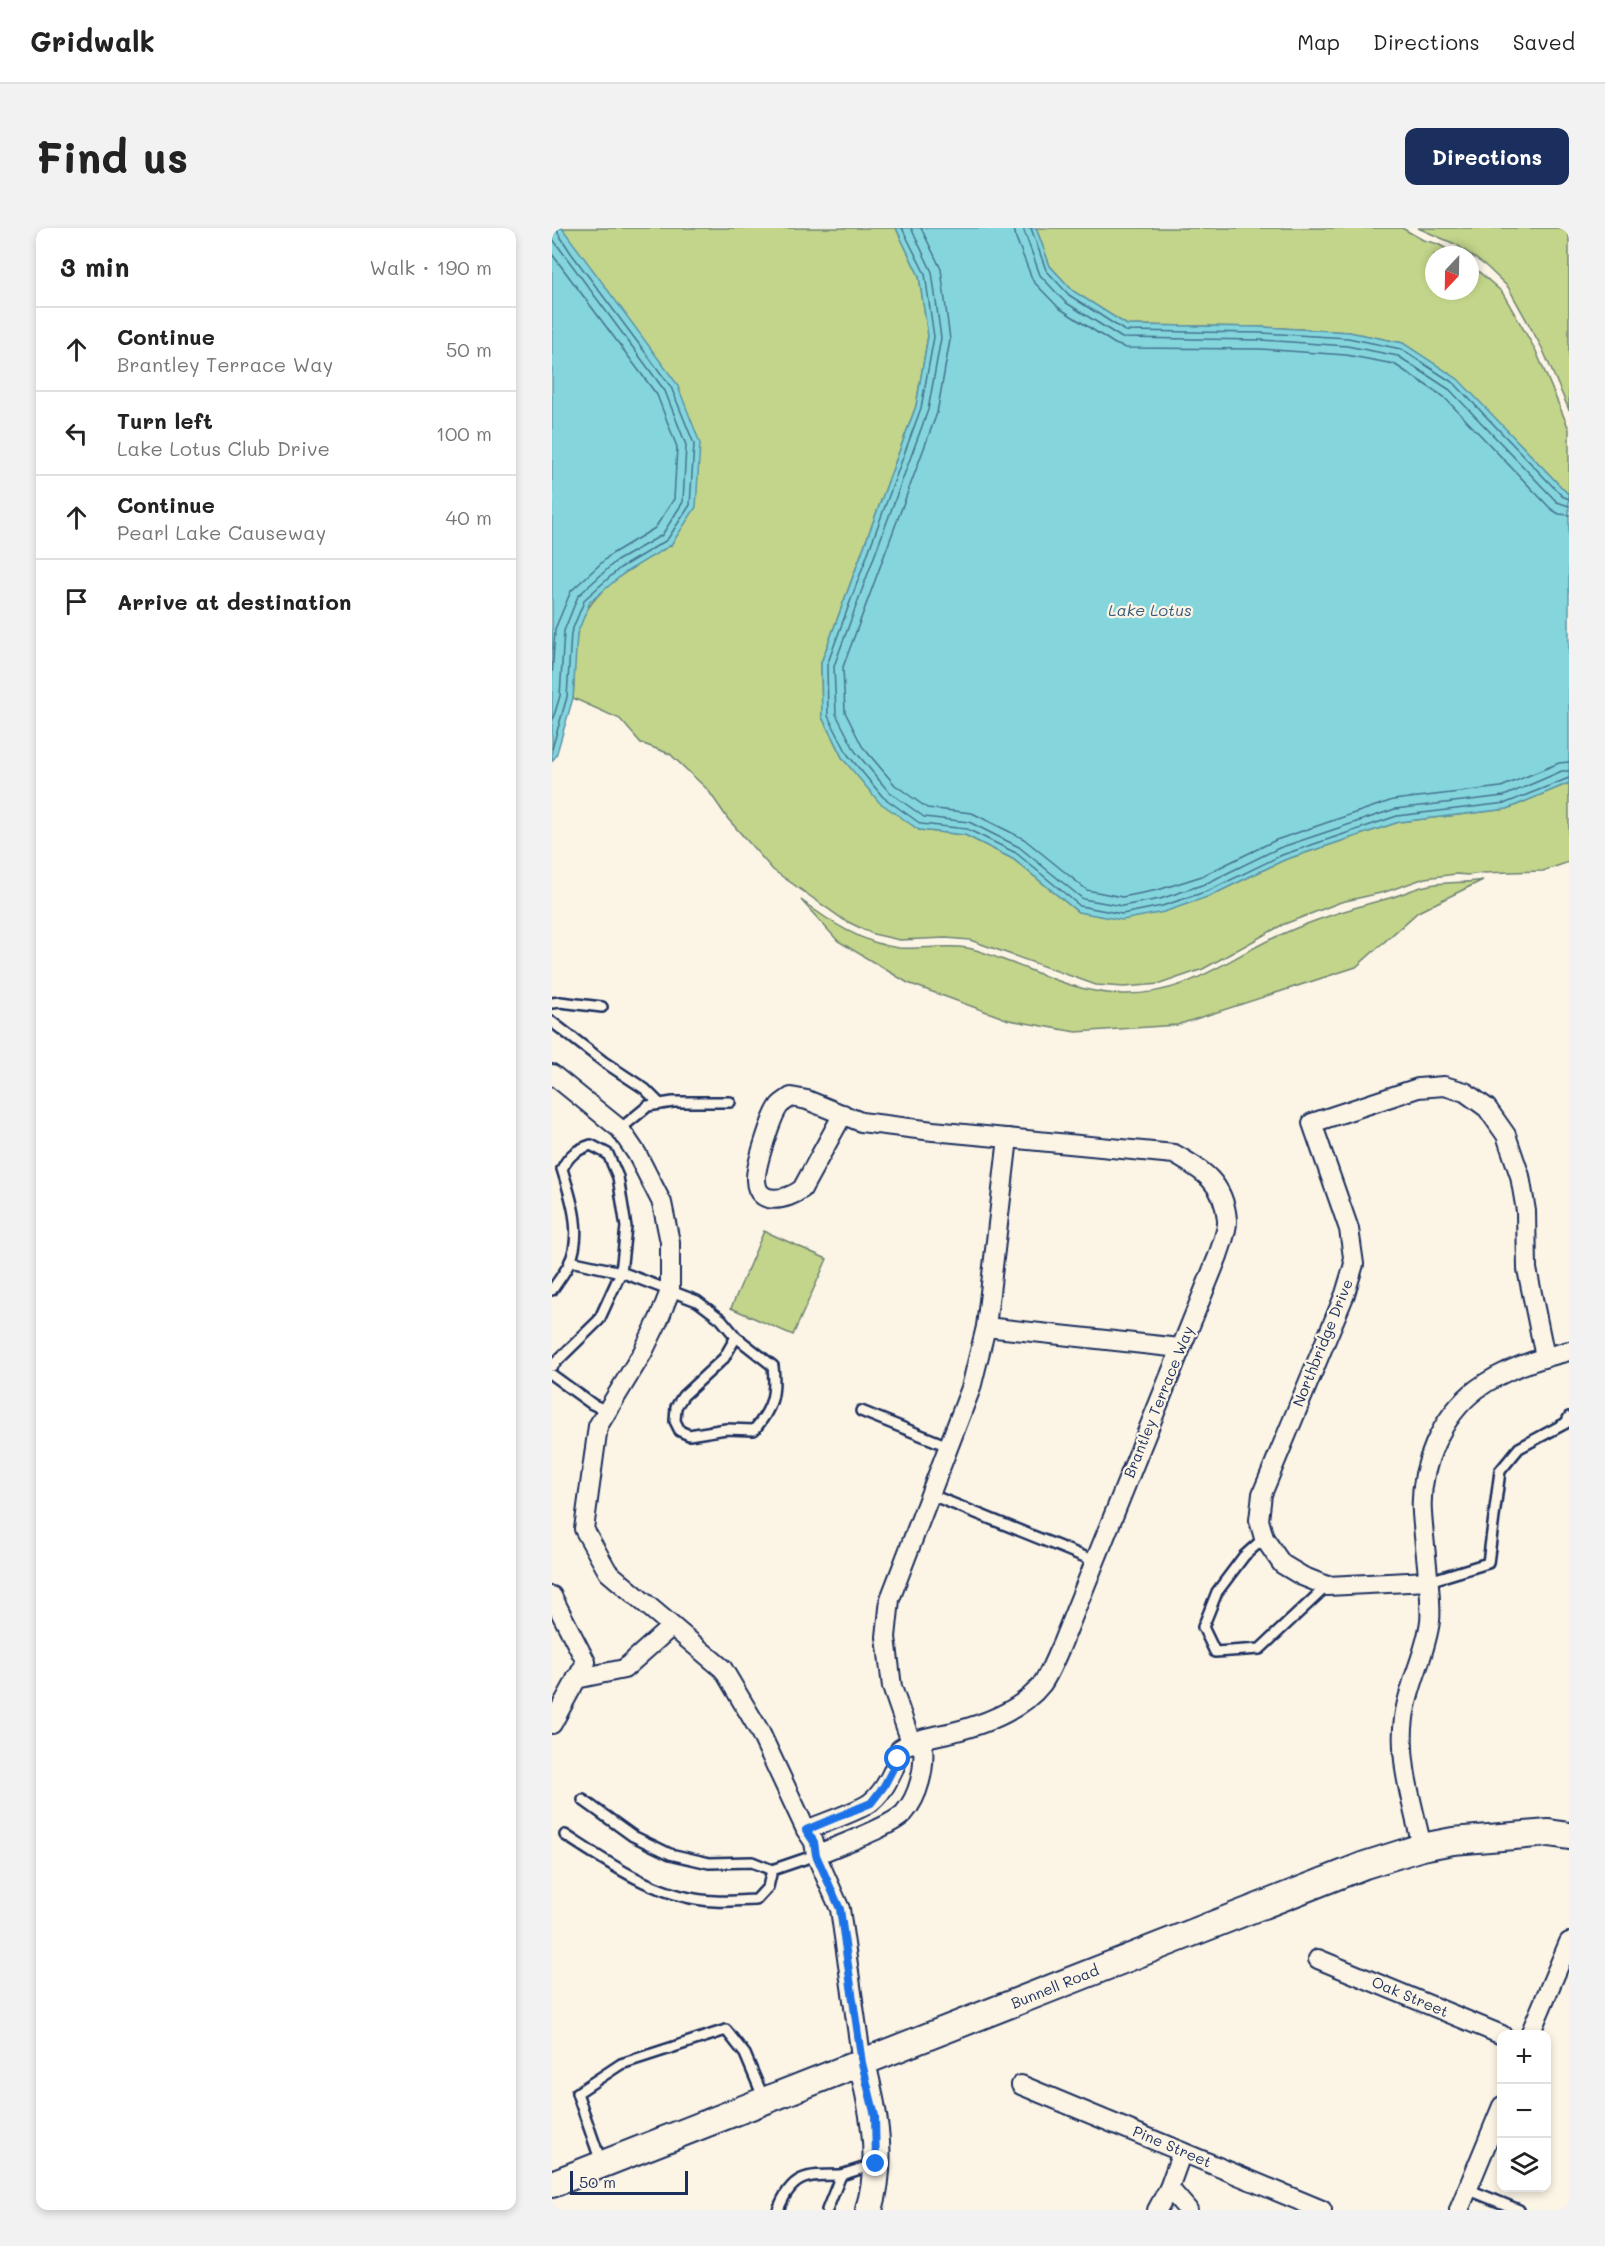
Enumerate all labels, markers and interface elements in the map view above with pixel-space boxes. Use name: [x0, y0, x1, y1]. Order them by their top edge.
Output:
text: Gridwalk: [30, 23, 155, 59]
text: Map: [1297, 28, 1340, 55]
text: Directions: [1373, 28, 1480, 55]
text: Saved: [1513, 28, 1575, 55]
button: Directions: [1405, 128, 1569, 185]
text: Find us: [36, 129, 188, 184]
north arrow: [1425, 246, 1479, 300]
text: 3 min: [60, 250, 129, 284]
text: Walk · 190 m: [369, 254, 492, 280]
text: Continue: [117, 322, 215, 351]
icon: ahead: [60, 333, 93, 366]
text: 50 m: [446, 336, 492, 362]
text: Brantley Terrace Way: [117, 351, 333, 377]
text: Turn left: [117, 406, 213, 435]
icon: left: [60, 417, 93, 450]
text: 100 m: [436, 420, 492, 446]
text: Lake Lotus Club Drive: [117, 435, 330, 461]
text: Continue: [117, 490, 215, 519]
icon: ahead: [60, 501, 93, 534]
text: 40 m: [446, 504, 492, 530]
text: Pearl Lake Causeway: [117, 519, 326, 545]
icon: arrive: [60, 585, 93, 618]
text: Arrive at destination: [117, 587, 352, 616]
water label: Lake Lotus: [1108, 599, 1192, 620]
street label: Northbridge Drive: [1287, 1276, 1357, 1409]
street label: Brantley Terrace Way: [1118, 1323, 1198, 1481]
route start: [884, 1745, 910, 1771]
street label: Bunnell Road: [1008, 1959, 1102, 2013]
street label: Oak Street: [1369, 1971, 1452, 2021]
map controls: [1497, 2030, 1551, 2192]
button: +: [1497, 2030, 1551, 2084]
button: −: [1497, 2084, 1551, 2138]
street label: Pine Street: [1130, 2120, 1215, 2172]
button: layers: [1497, 2138, 1551, 2192]
route end: [862, 2150, 888, 2176]
scale bar: [570, 2168, 688, 2196]
text: 50 m: [579, 2171, 616, 2192]

